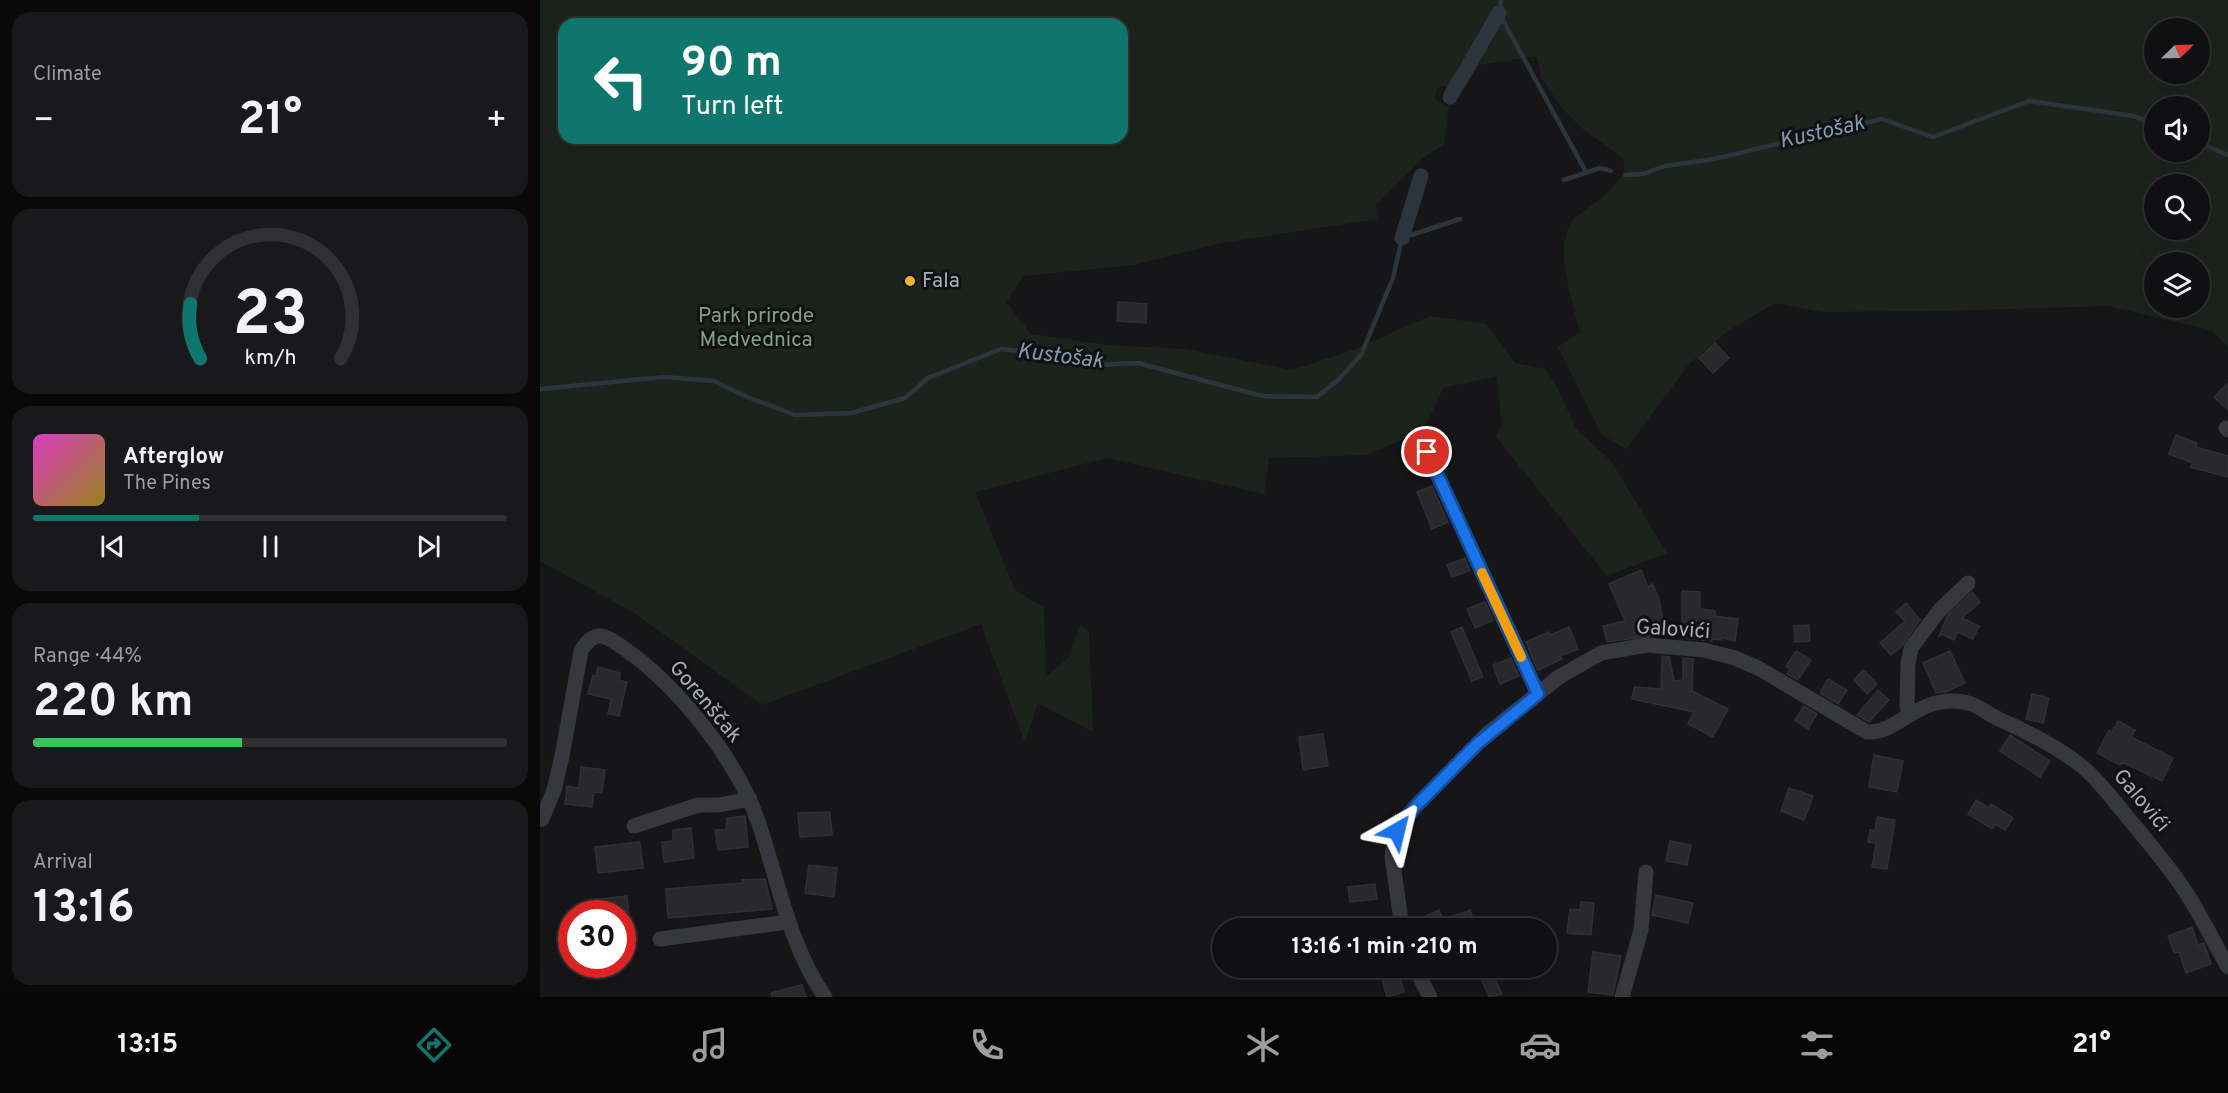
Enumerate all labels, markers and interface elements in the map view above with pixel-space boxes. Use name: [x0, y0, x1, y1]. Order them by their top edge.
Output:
north arrow: [2144, 18, 2210, 84]
map controls: [2144, 18, 2210, 318]
text: 90 m: [681, 38, 782, 91]
icon: left: [582, 42, 660, 120]
text: Climate: [33, 62, 102, 88]
text: Turn left: [681, 90, 783, 124]
text: 21°: [238, 93, 302, 150]
button: sound: [2144, 96, 2210, 162]
text: −: [33, 101, 54, 143]
text: +: [486, 101, 507, 143]
water label: Kustošak: [1777, 110, 1868, 156]
button: search: [2144, 174, 2210, 240]
button: layers: [2144, 252, 2210, 318]
place label: Fala: [922, 268, 960, 295]
marker: Fala: [903, 274, 917, 288]
text: 23: [232, 278, 308, 357]
park label: Park prirode Medvednica: [698, 303, 814, 354]
water label: Kustošak: [1015, 338, 1105, 376]
text: km/h: [244, 345, 296, 372]
pin: [1401, 426, 1452, 477]
icon: arrive: [1410, 435, 1443, 468]
text: Afterglow: [123, 444, 224, 471]
text: The Pines: [123, 471, 211, 497]
icon: previous: [96, 530, 129, 563]
icon: pause: [254, 530, 287, 563]
icon: next: [412, 530, 445, 563]
street label: Galovići: [1635, 614, 1711, 646]
text: Range · 44%: [33, 644, 142, 670]
street label: Gorenščak: [663, 655, 747, 749]
text: 220 km: [33, 675, 194, 732]
street label: Galovići: [2107, 764, 2175, 838]
position arrow: [1365, 799, 1429, 863]
text: Arrival: [33, 850, 93, 876]
text: 13:16: [33, 881, 135, 938]
speed limit sign: 30: [558, 900, 636, 978]
text: 13:16 · 1 min · 210 m: [1292, 934, 1477, 961]
icon: directions: [413, 1024, 455, 1066]
icon: music: [689, 1024, 731, 1066]
icon: phone: [966, 1024, 1008, 1066]
icon: climate: [1242, 1024, 1284, 1066]
icon: car: [1519, 1024, 1561, 1066]
icon: filters: [1796, 1024, 1838, 1066]
text: 13:15: [117, 1028, 178, 1062]
text: 21°: [2072, 1028, 2111, 1062]

